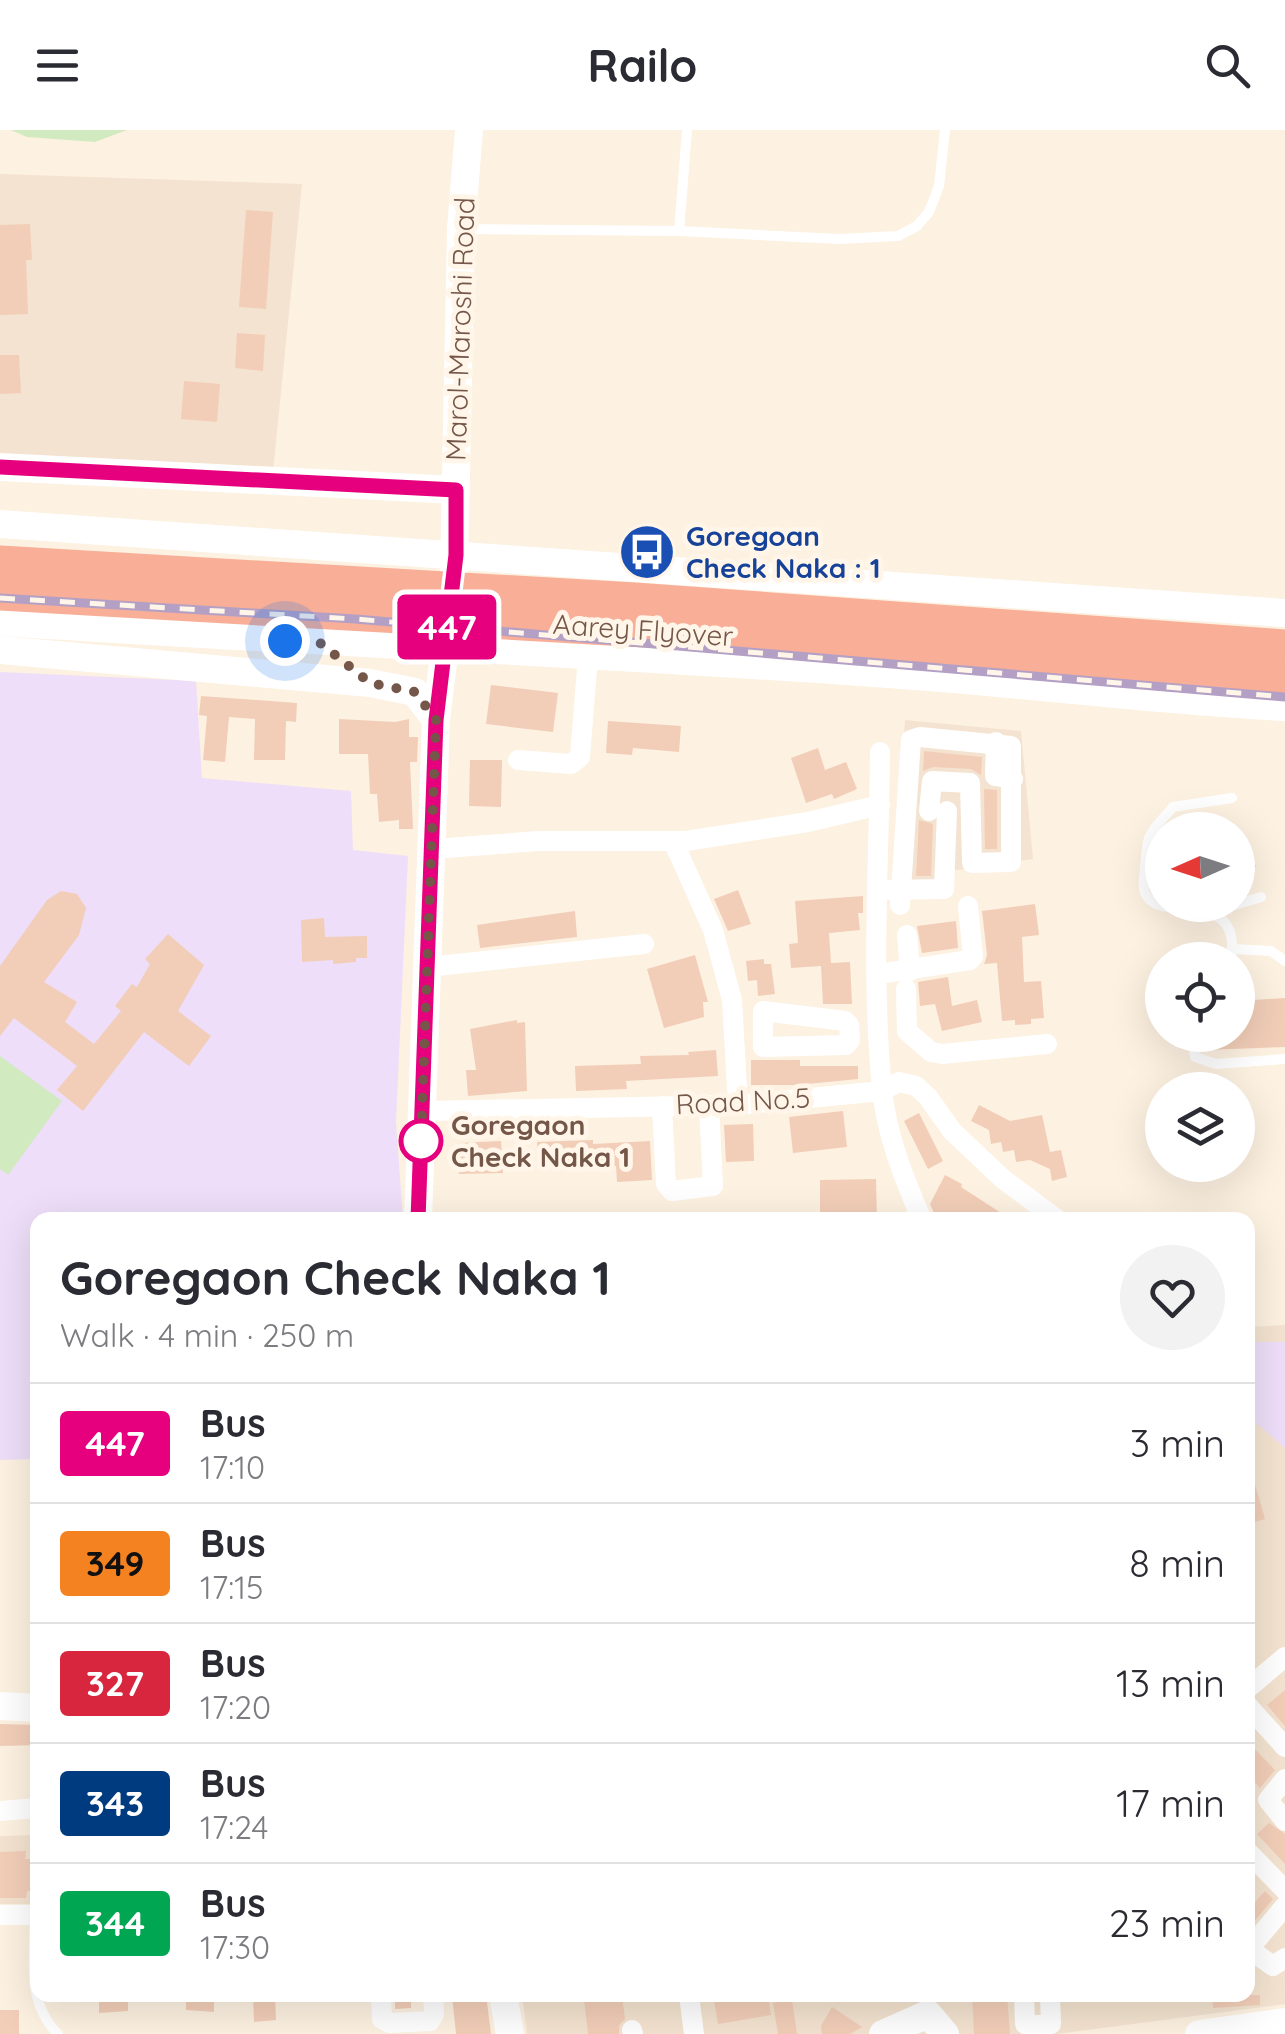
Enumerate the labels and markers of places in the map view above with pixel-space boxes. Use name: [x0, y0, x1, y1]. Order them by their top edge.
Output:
place label: Goregoan Check Naka : 1: [686, 518, 881, 585]
bus stop icon: Goregoan Check Naka : 1: [617, 522, 677, 582]
place label: Goregaon Check Naka 1: [451, 1107, 630, 1174]
marker: Goregaon Check Naka 1: [400, 1120, 442, 1162]

